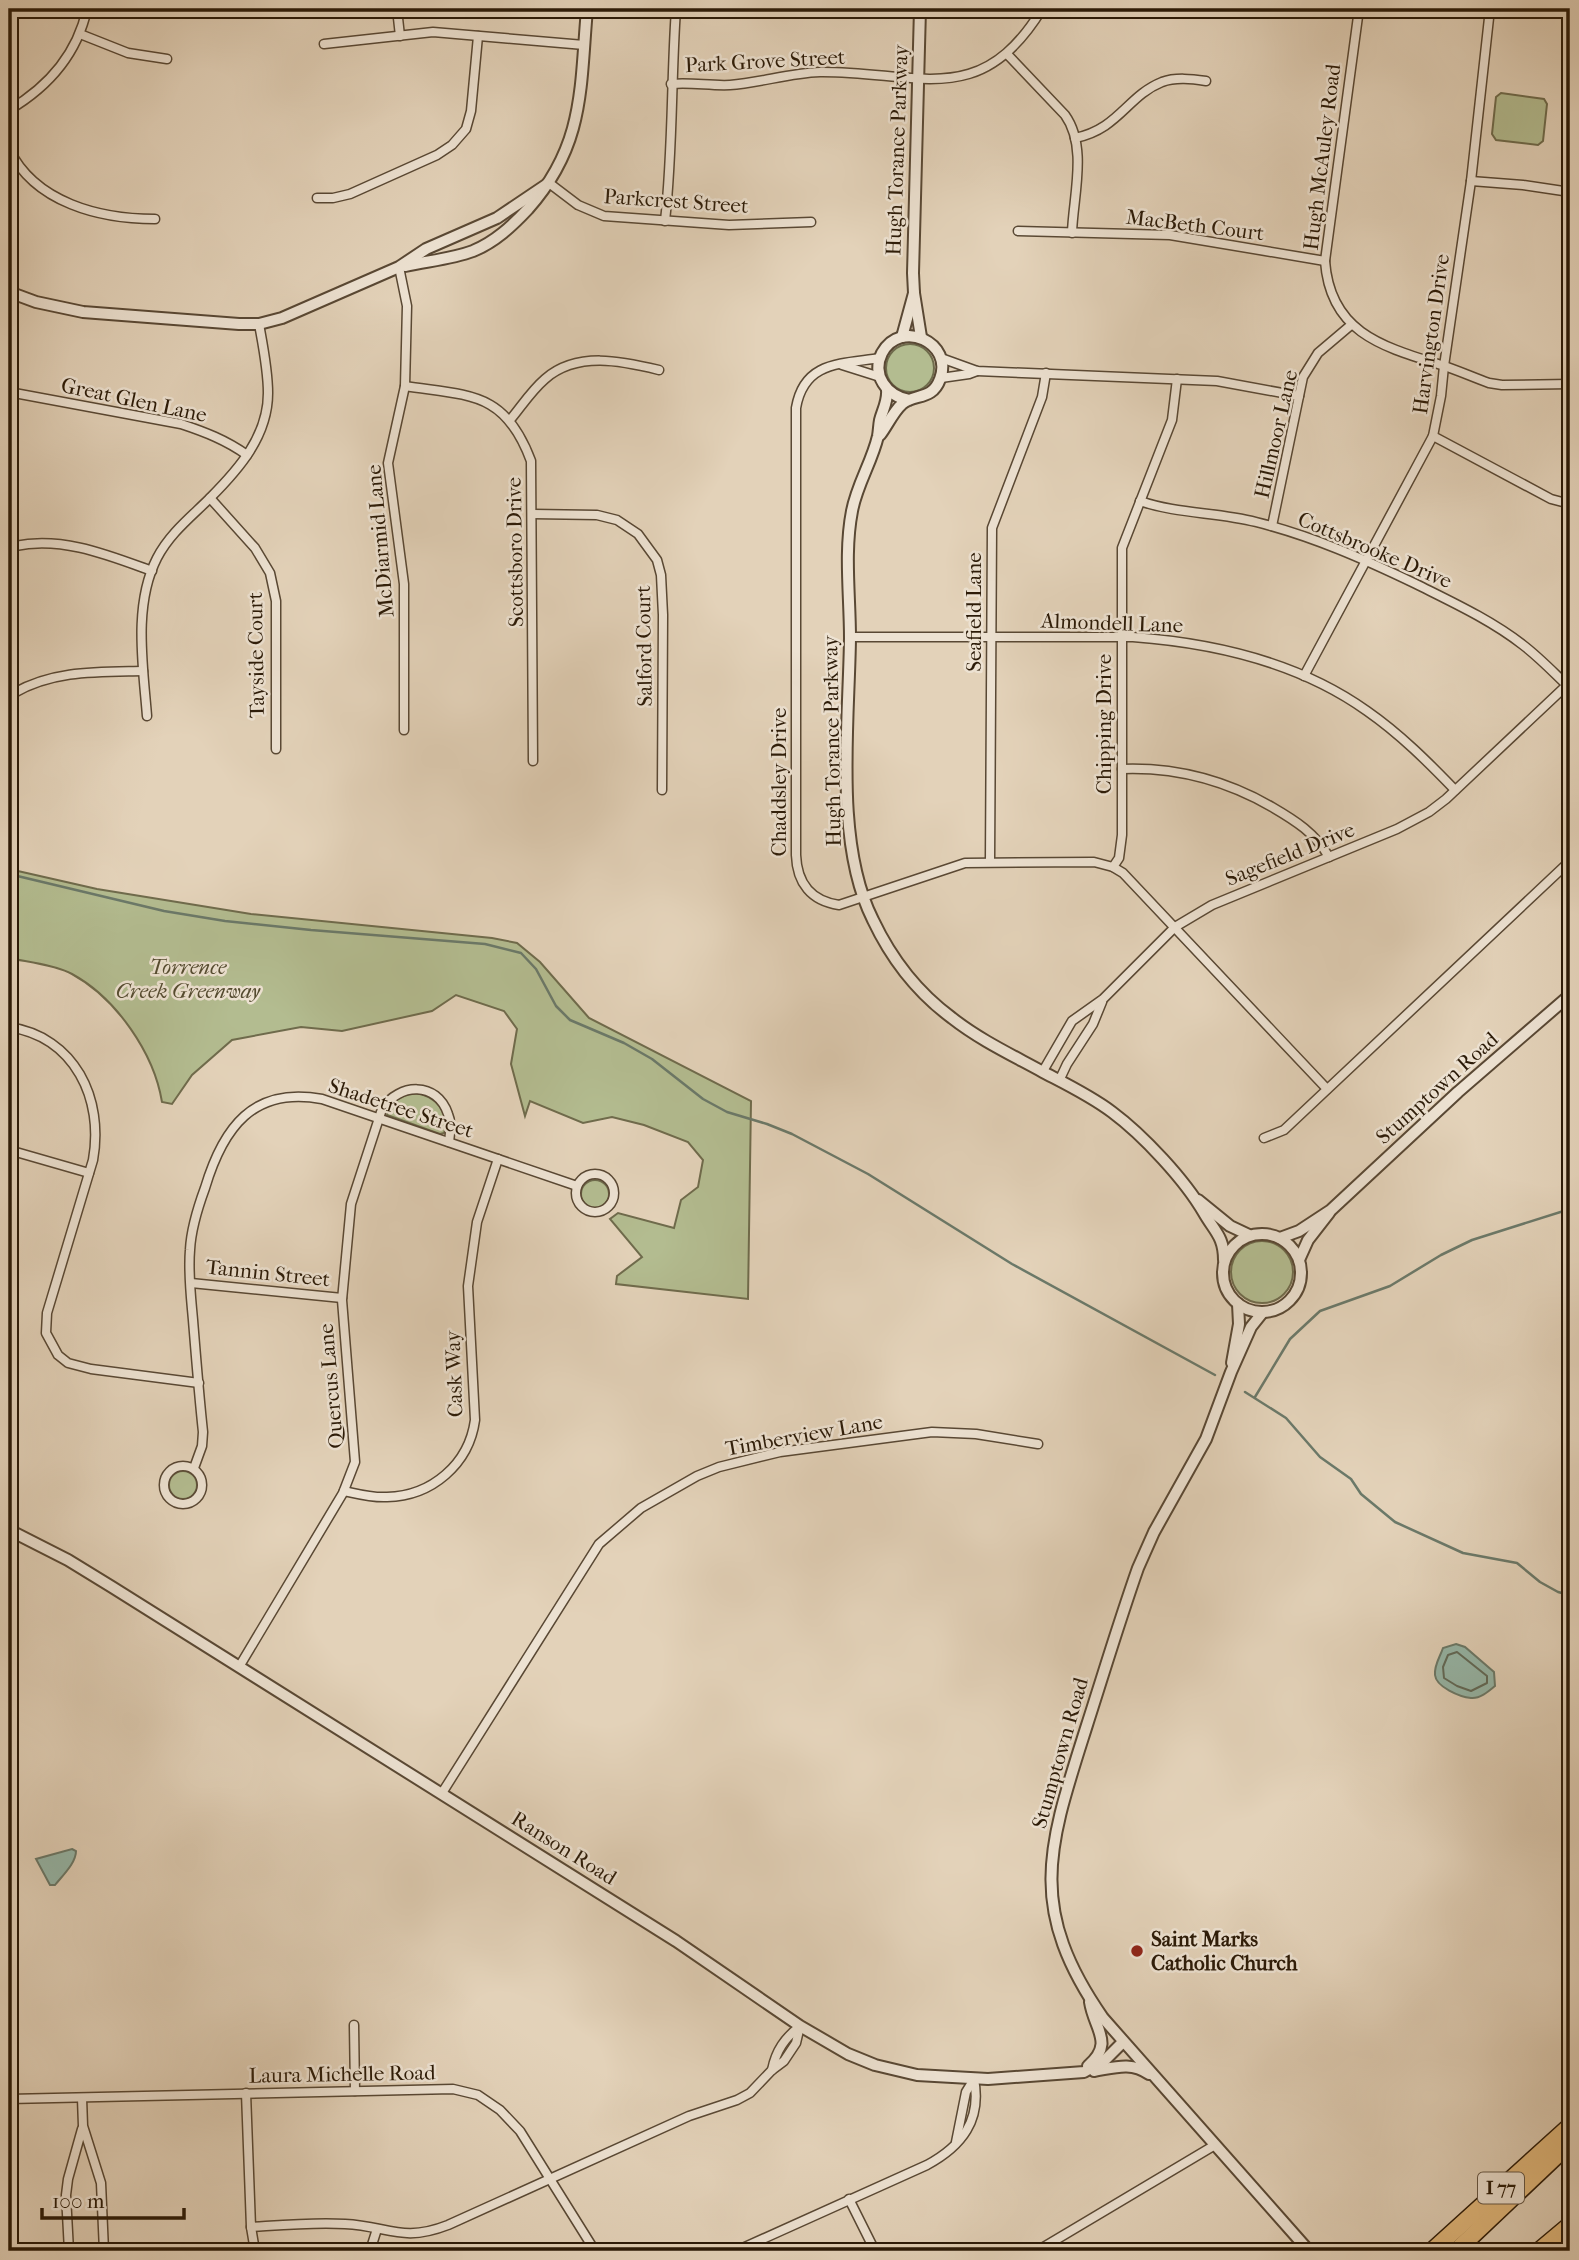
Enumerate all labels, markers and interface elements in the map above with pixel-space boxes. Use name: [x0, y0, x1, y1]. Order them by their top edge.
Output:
street label: Hugh Torance Parkway: [881, 43, 913, 256]
street label: Park Grove Street: [684, 45, 846, 77]
street label: Hugh McAuley Road: [1299, 62, 1345, 252]
street label: Parkcrest Street: [603, 184, 750, 218]
street label: MacBeth Court: [1125, 205, 1266, 245]
street label: Harvington Drive: [1408, 252, 1454, 416]
street label: Hillmoor Lane: [1250, 367, 1302, 501]
street label: Great Glen Lane: [59, 373, 209, 427]
street label: McDiarmid Lane: [361, 464, 399, 618]
street label: Scottsboro Drive: [502, 477, 528, 627]
street label: Cottsbrooke Drive: [1294, 507, 1456, 593]
street label: Seafield Lane: [962, 552, 986, 672]
street label: Salford Court: [631, 585, 657, 707]
street label: Tayside Court: [243, 591, 269, 718]
street label: Almondell Lane: [1040, 608, 1183, 637]
street label: Hugh Torance Parkway: [818, 634, 846, 847]
street label: Chipping Drive: [1092, 654, 1116, 794]
street label: Chaddsley Drive: [767, 708, 791, 856]
street label: Sagefield Drive: [1222, 817, 1358, 891]
park label: Torrence Creek Greenway: [116, 955, 262, 1003]
street label: Stumptown Road: [1371, 1027, 1503, 1149]
street label: Shadetree Street: [325, 1073, 477, 1143]
street label: Tannin Street: [205, 1255, 332, 1292]
street label: Quercus Lane: [314, 1322, 348, 1450]
street label: Cask Way: [440, 1329, 468, 1418]
street label: Timberview Lane: [723, 1409, 885, 1461]
street label: Stumptown Road: [1027, 1674, 1093, 1831]
street label: Ranson Road: [507, 1806, 621, 1890]
place label: Saint Marks Catholic Church: [1151, 1927, 1298, 1975]
marker: Saint Marks Catholic Church: [1129, 1943, 1145, 1959]
street label: Laura Michelle Road: [248, 2060, 436, 2088]
road number: I 77: [1478, 2172, 1524, 2204]
scale bar: [42, 2176, 184, 2220]
text: 100 m: [52, 2189, 105, 2213]

